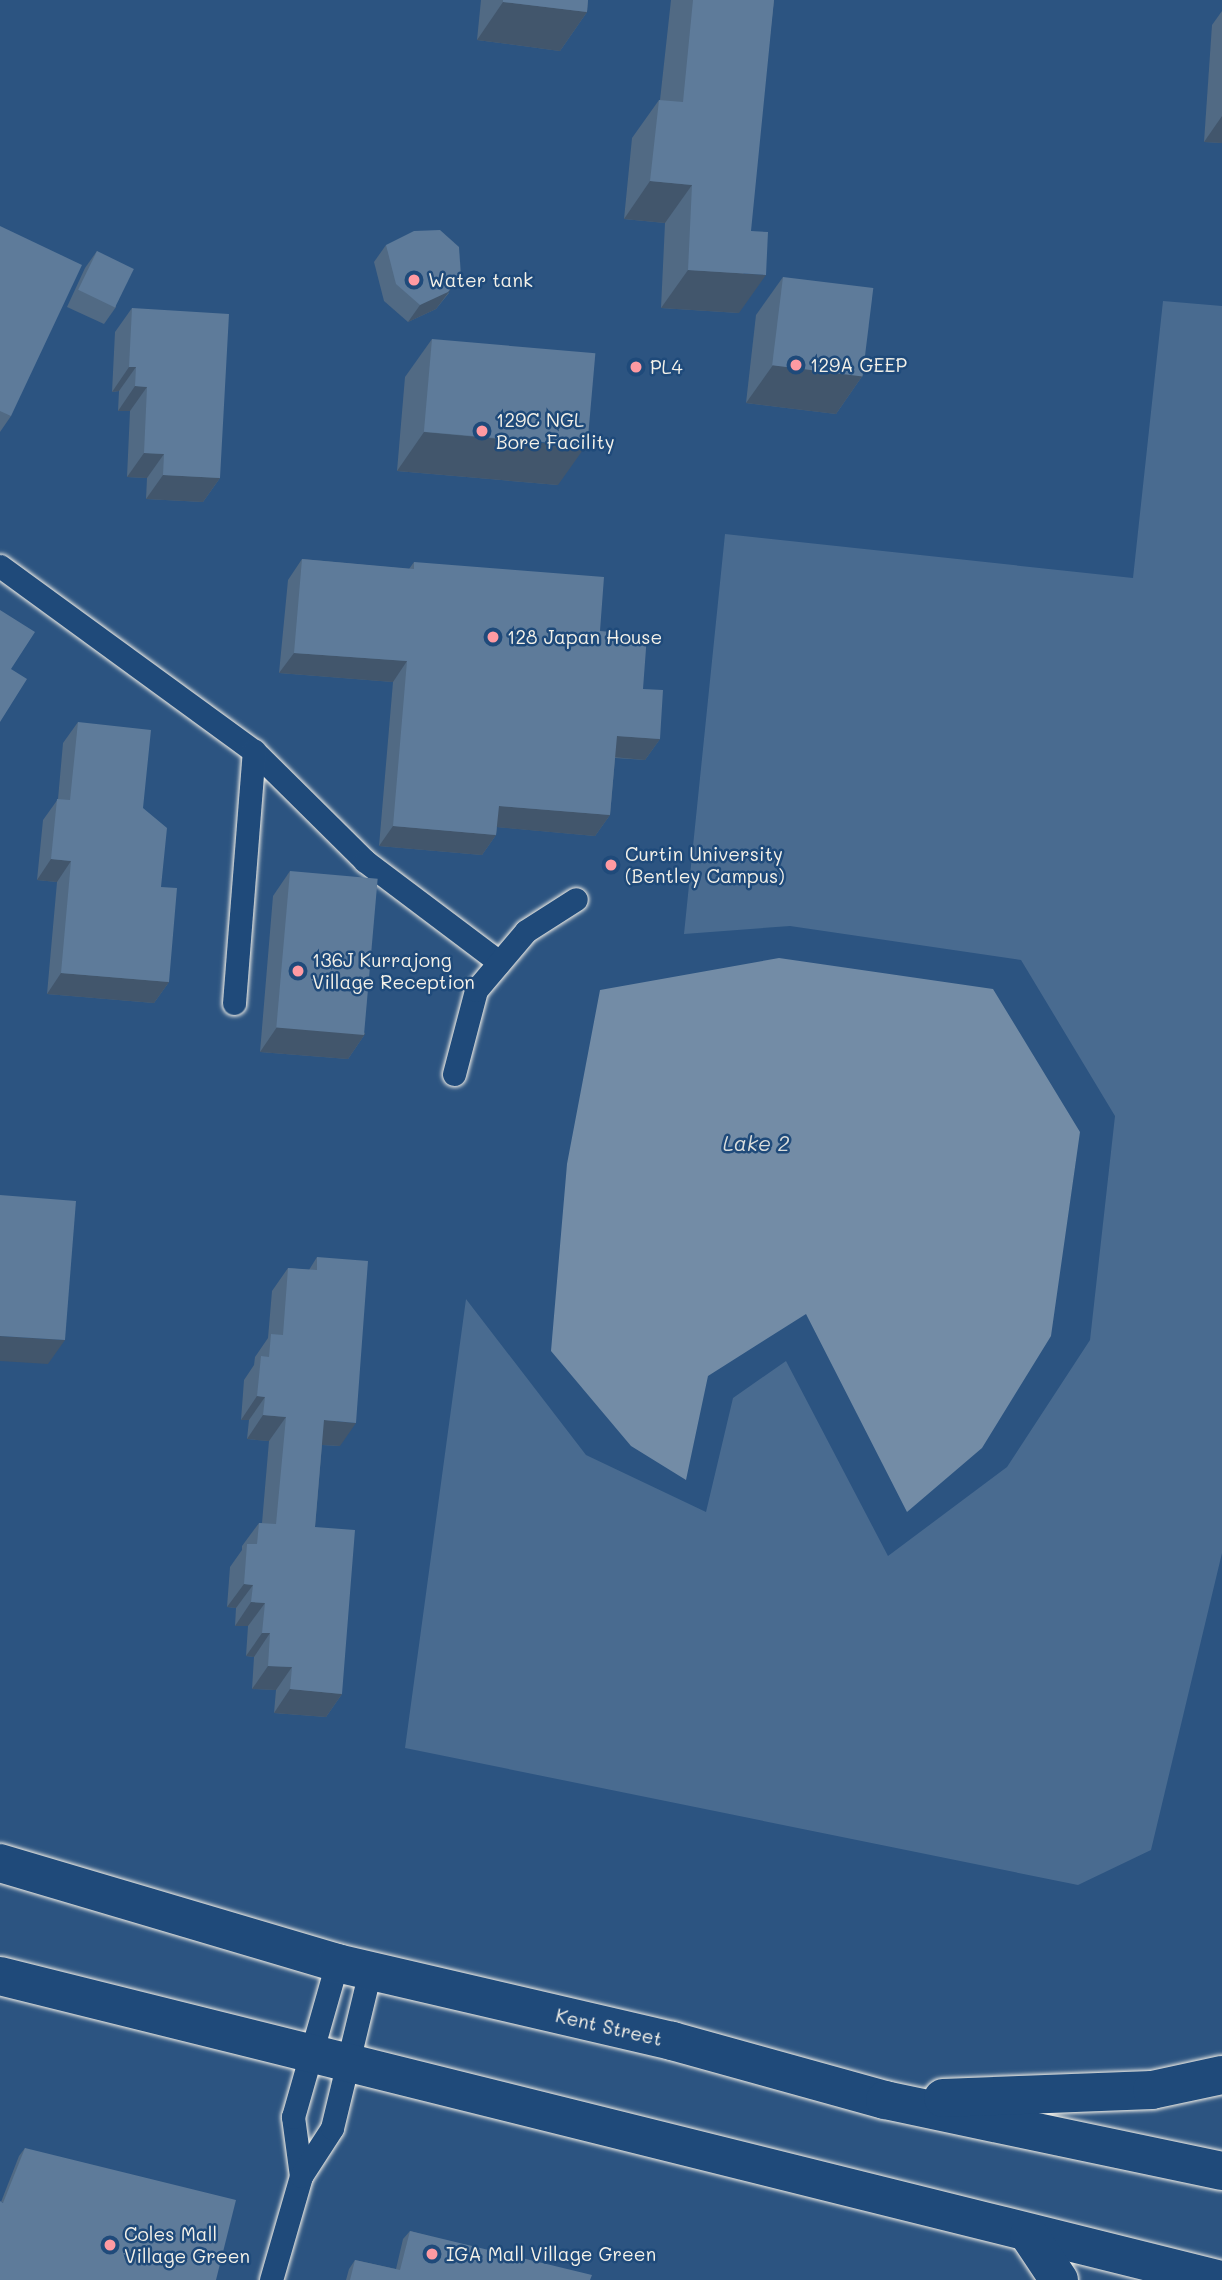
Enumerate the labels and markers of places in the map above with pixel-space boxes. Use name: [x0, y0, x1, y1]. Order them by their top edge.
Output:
place label: Water tank: [428, 269, 533, 291]
marker: Water tank: [406, 272, 422, 288]
place label: 129A GEEP: [810, 354, 907, 376]
place label: PL4: [650, 356, 683, 378]
marker: 129A GEEP: [788, 357, 804, 373]
marker: PL4: [628, 359, 644, 375]
place label: 129C NGL Bore Facility: [496, 409, 615, 453]
marker: 129C NGL Bore Facility: [474, 423, 490, 439]
place label: 128 Japan House: [507, 626, 662, 648]
marker: 128 Japan House: [485, 629, 501, 645]
place label: Curtin University (Bentley Campus): [625, 843, 785, 887]
marker: Curtin University (Bentley Campus): [603, 857, 619, 873]
place label: 136J Kurrajong Village Reception: [312, 949, 475, 993]
marker: 136J Kurrajong Village Reception: [290, 963, 306, 979]
place label: Coles Mall Village Green: [124, 2223, 250, 2267]
marker: Coles Mall Village Green: [102, 2237, 118, 2253]
place label: IGA Mall Village Green: [446, 2243, 656, 2265]
marker: IGA Mall Village Green: [424, 2246, 440, 2262]

